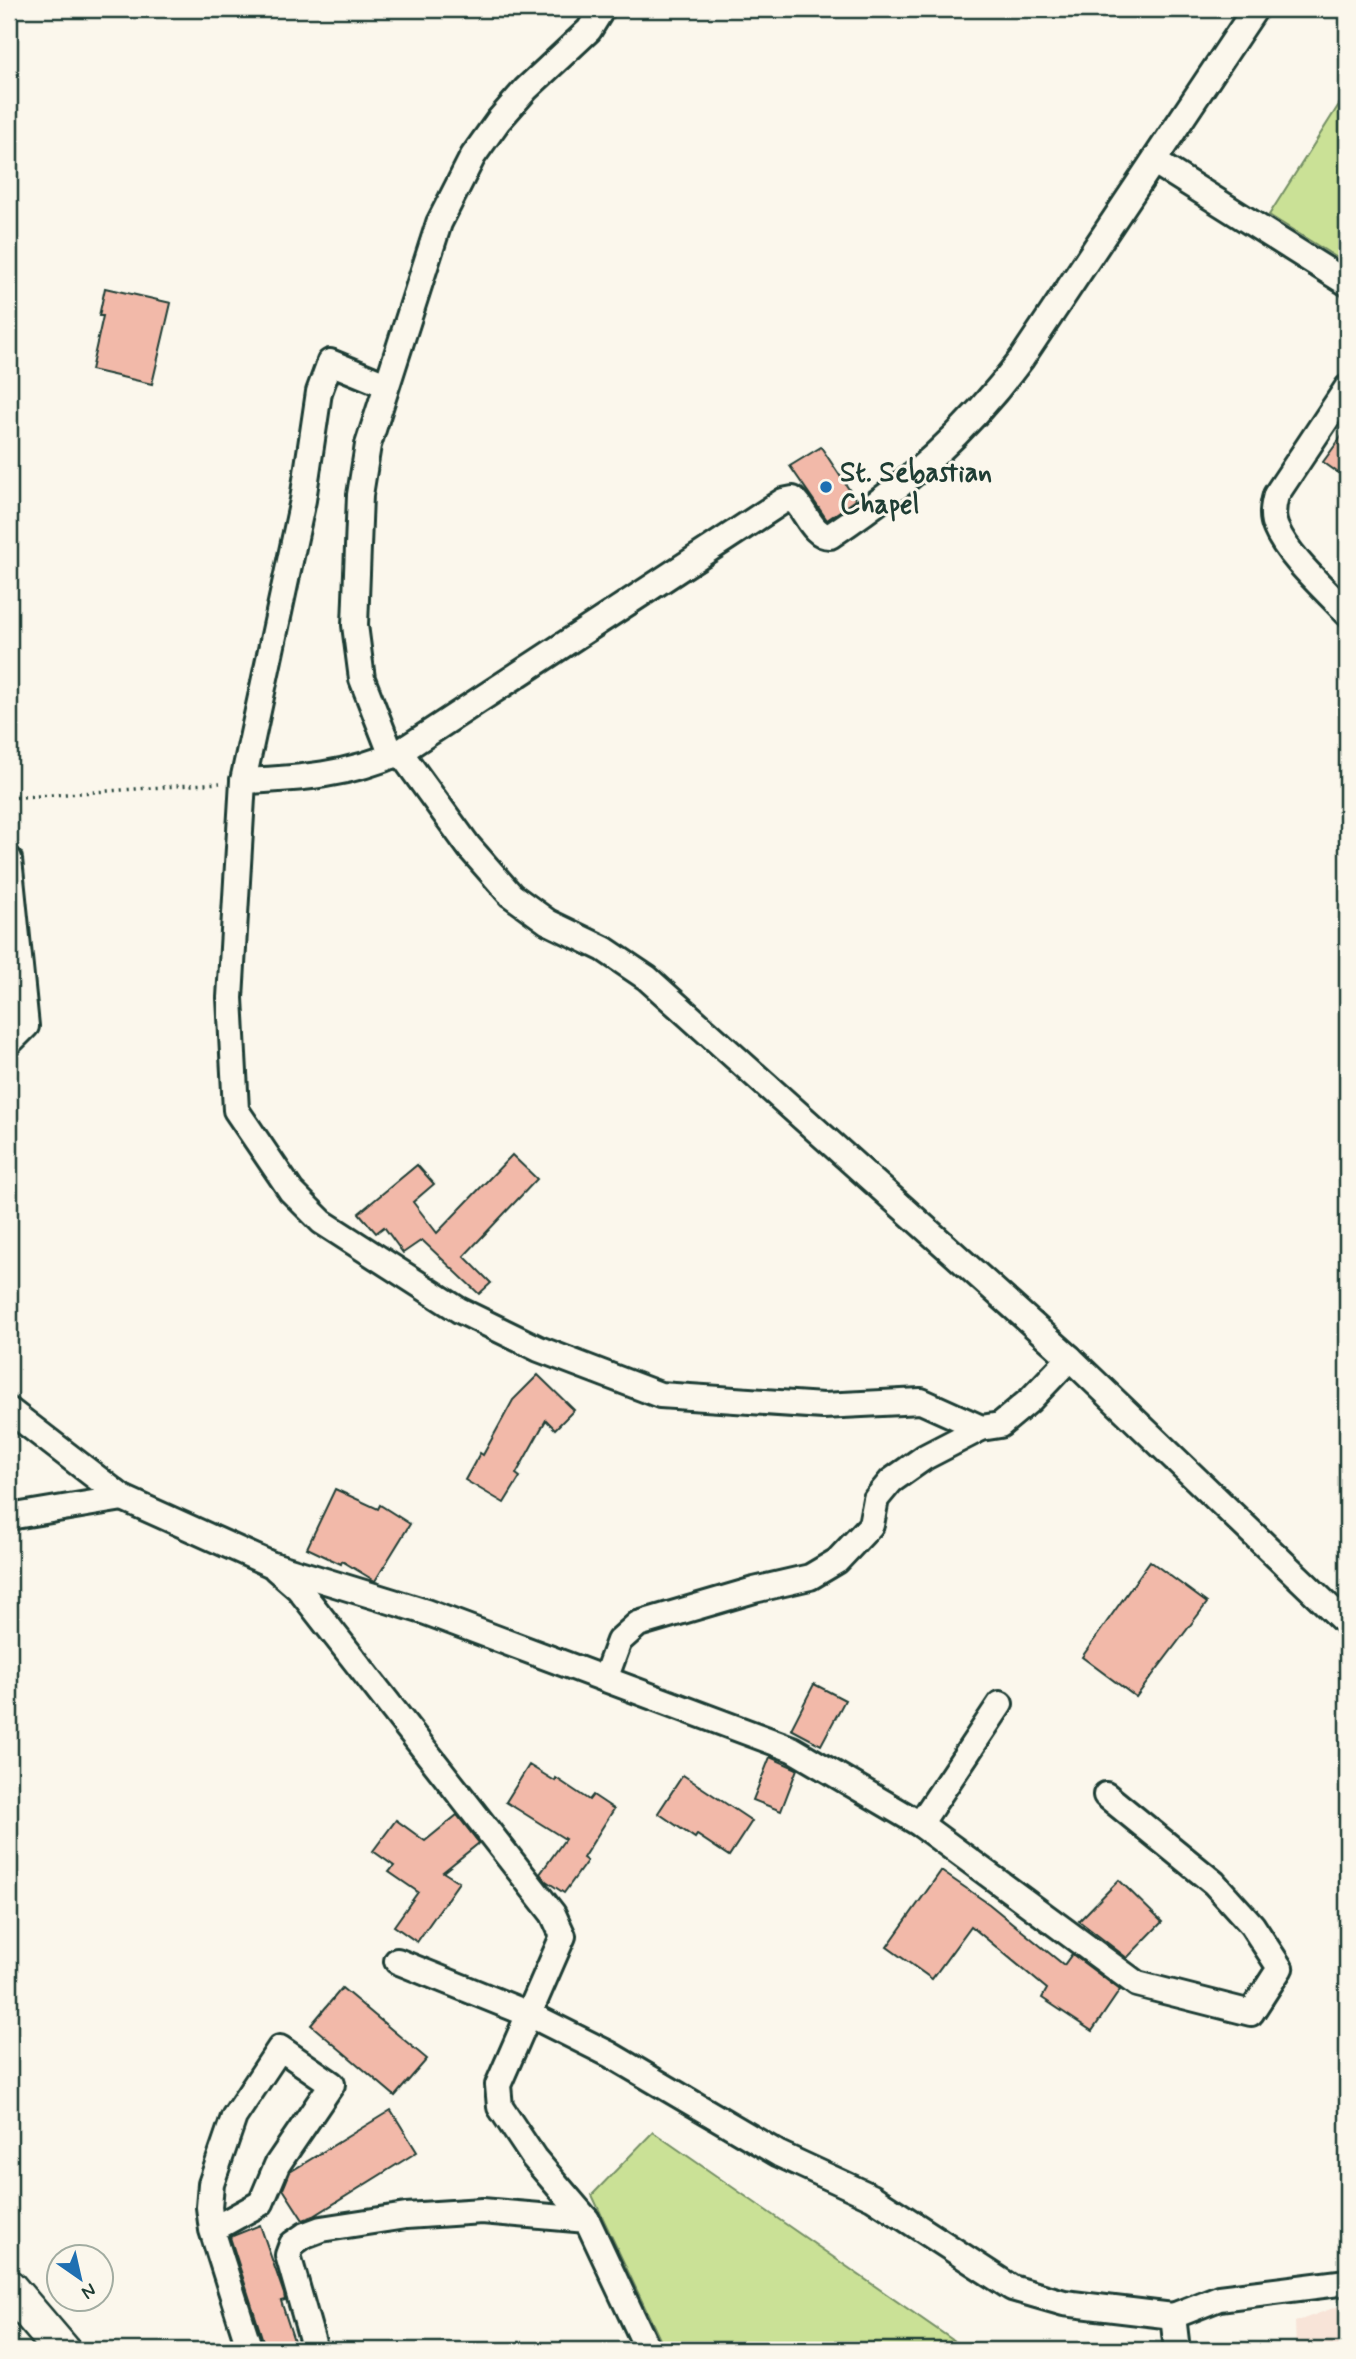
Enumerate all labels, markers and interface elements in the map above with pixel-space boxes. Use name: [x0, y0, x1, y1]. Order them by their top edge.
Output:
place label: St. Sebastian Chapel: [840, 455, 992, 524]
marker: St. Sebastian Chapel: [818, 479, 834, 495]
north arrow: [46, 2244, 116, 2314]
text: N: [76, 2277, 101, 2305]

